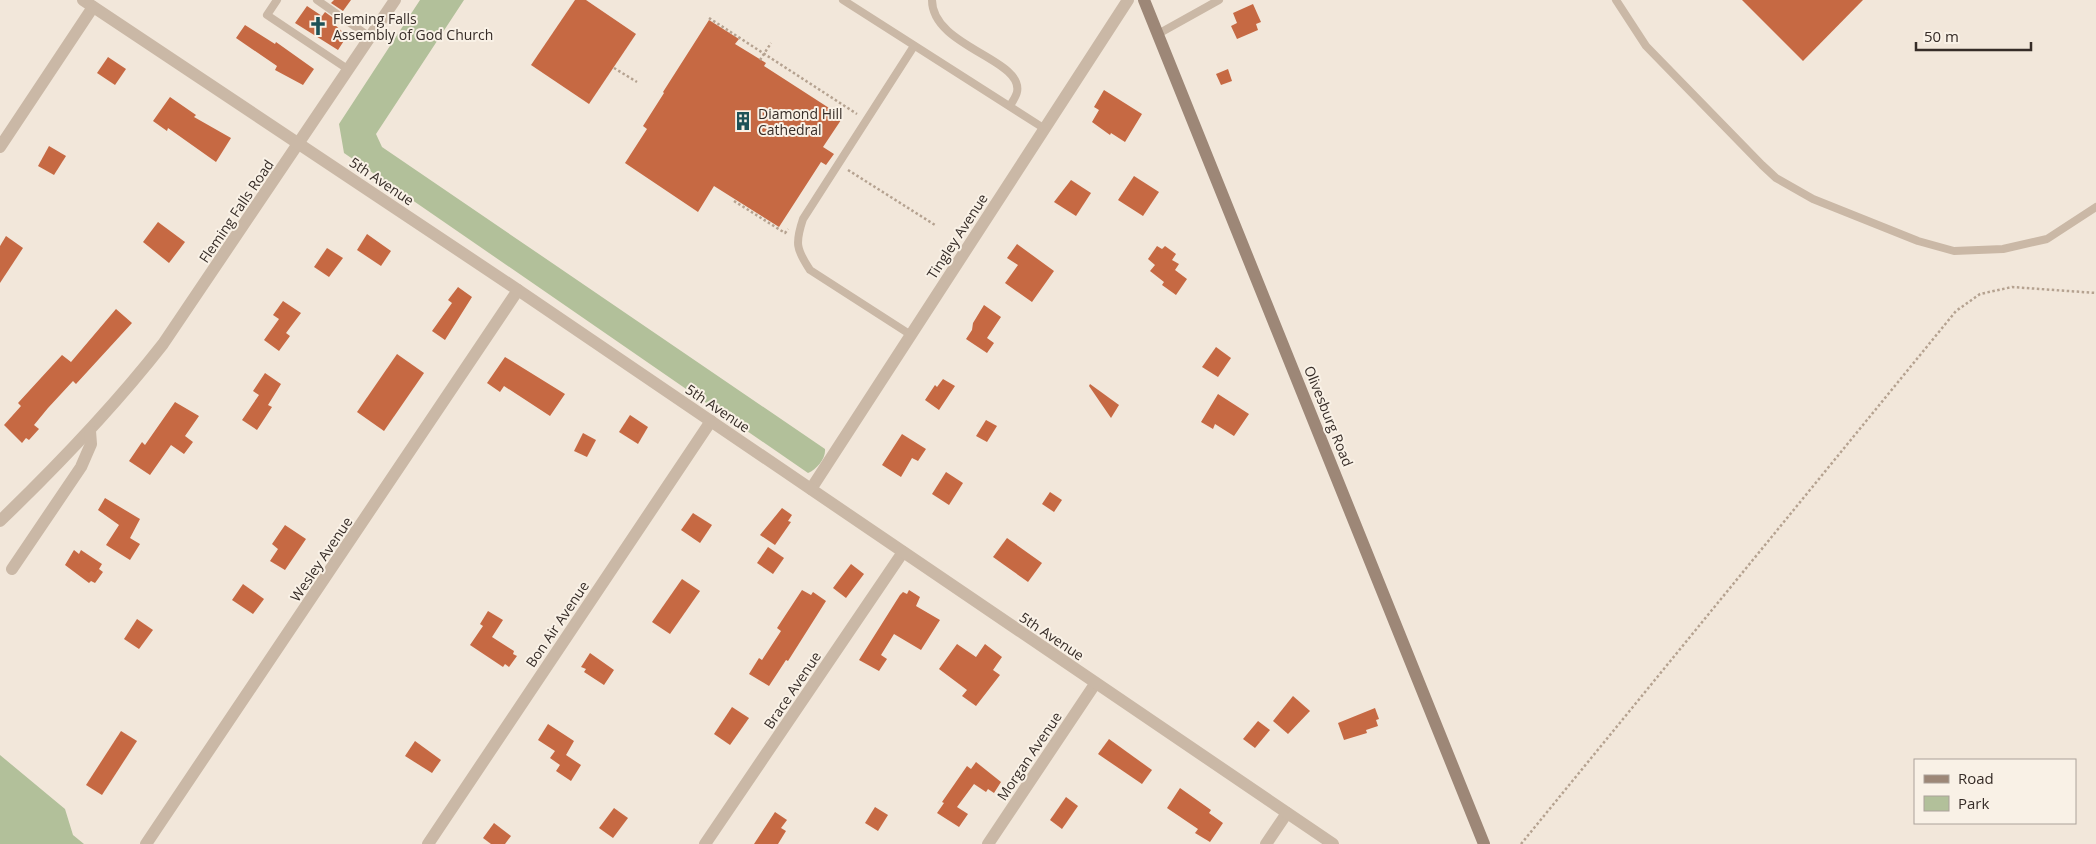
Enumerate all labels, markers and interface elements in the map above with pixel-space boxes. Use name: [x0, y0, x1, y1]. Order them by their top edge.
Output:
place label: Fleming Falls Assembly of God Church: [333, 9, 493, 44]
church icon: Fleming Falls Assembly of God Church: [307, 15, 329, 37]
scale bar: [1916, 20, 2031, 52]
text: 50 m: [1924, 26, 1959, 46]
place label: Diamond Hill Cathedral: [758, 104, 843, 139]
building icon: Diamond Hill Cathedral: [732, 110, 754, 132]
street label: 5th Avenue: [346, 152, 418, 210]
street label: Fleming Falls Road: [194, 156, 278, 266]
street label: Tingley Avenue: [922, 190, 992, 282]
street label: Olivesburg Road: [1300, 363, 1358, 469]
street label: 5th Avenue: [682, 379, 754, 437]
street label: Wesley Avenue: [286, 513, 356, 605]
street label: Bon Air Avenue: [521, 577, 593, 671]
street label: 5th Avenue: [1016, 607, 1088, 665]
street label: Brace Avenue: [759, 647, 825, 732]
street label: Morgan Avenue: [992, 708, 1066, 804]
legend: [1914, 759, 2076, 824]
text: Road: [1958, 768, 1994, 788]
text: Park: [1958, 793, 1989, 813]

